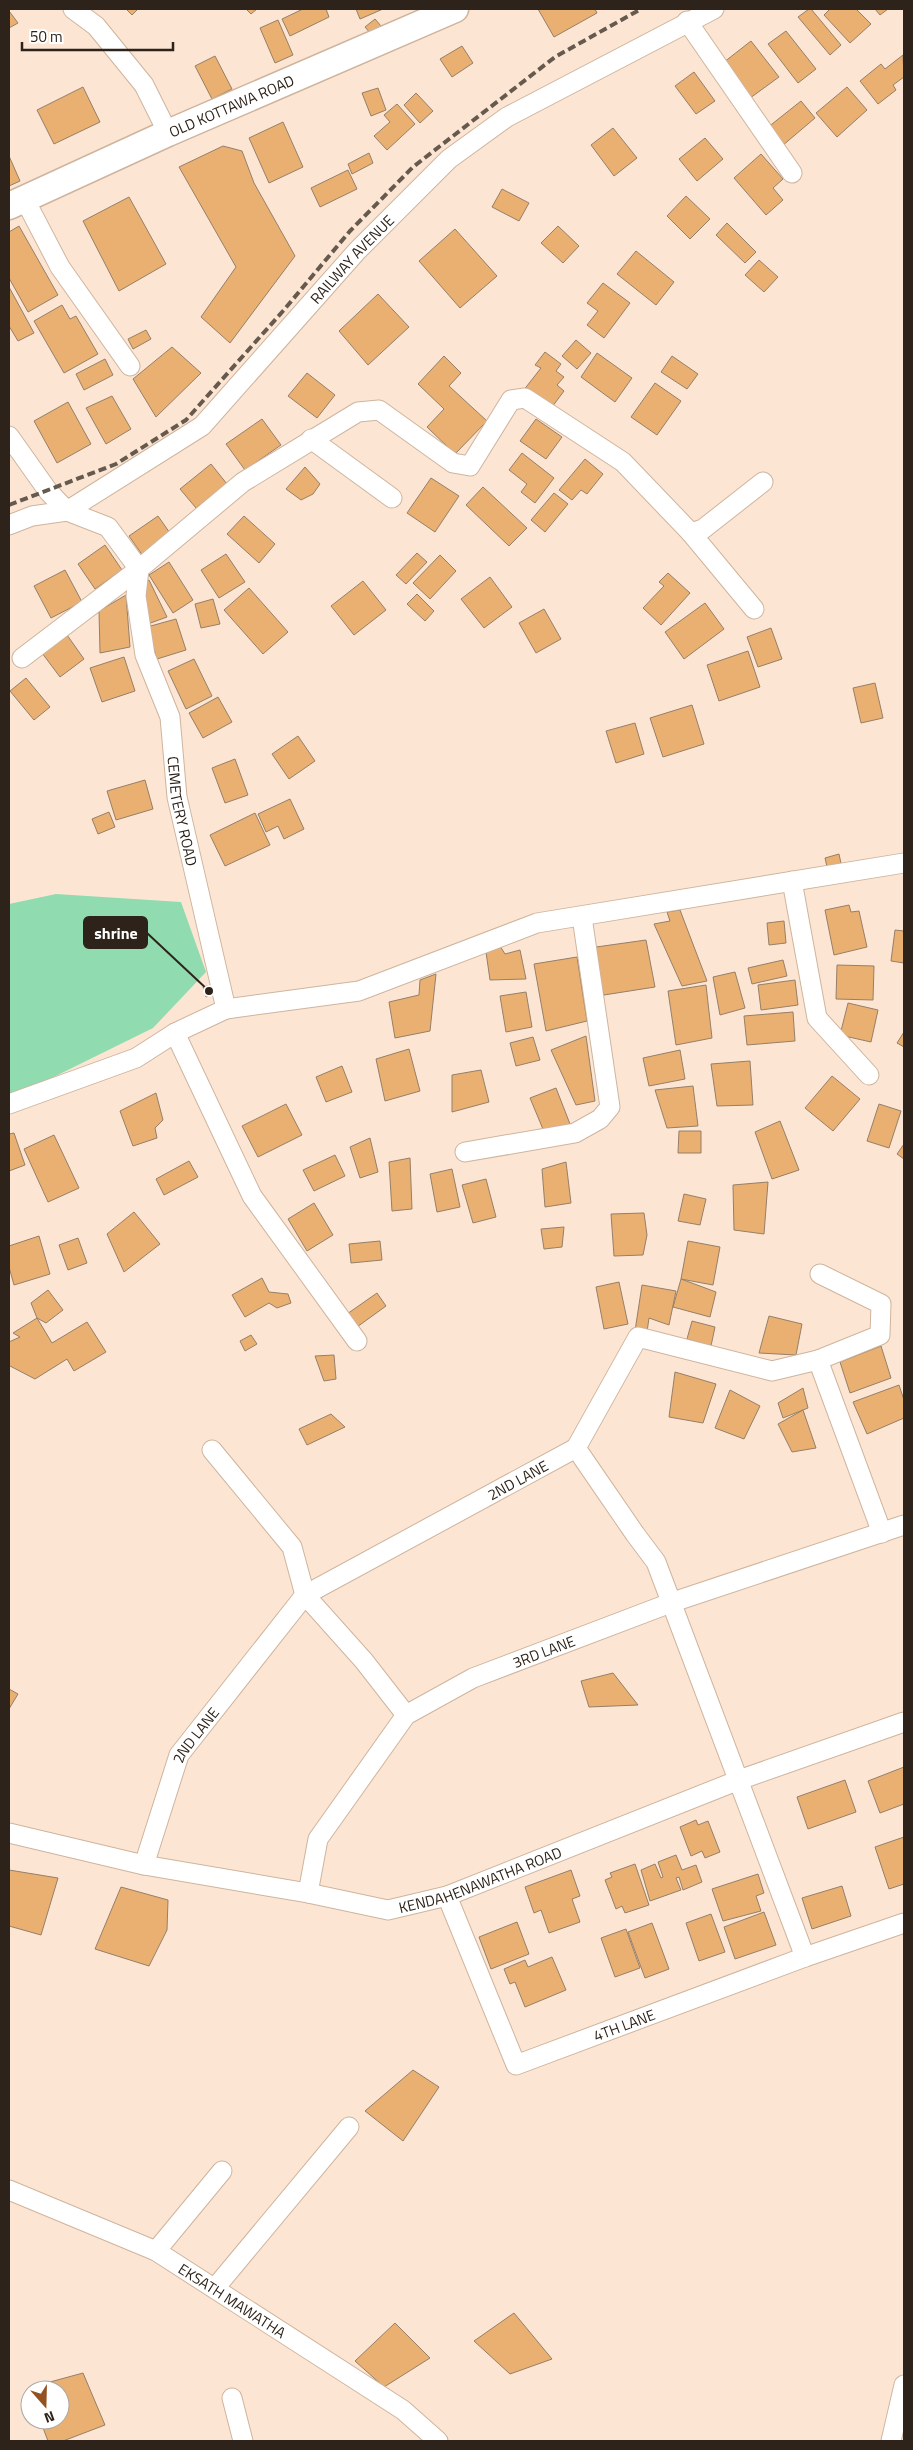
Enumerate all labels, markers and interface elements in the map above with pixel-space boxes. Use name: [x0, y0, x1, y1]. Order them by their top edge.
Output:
scale bar: [22, 20, 174, 52]
text: 50 m: [30, 25, 63, 48]
street label: OLD KOTTAWA ROAD: [165, 68, 298, 143]
street label: RAILWAY AVENUE: [304, 209, 399, 309]
street label: CEMETERY ROAD: [162, 755, 204, 868]
callout: shrine: [84, 917, 147, 948]
text: shrine: [94, 921, 138, 945]
street label: 2ND LANE: [483, 1454, 552, 1506]
street label: 3RD LANE: [509, 1629, 578, 1674]
street label: 2ND LANE: [166, 1702, 224, 1766]
street label: KENDAHENAWATHA ROAD: [396, 1840, 565, 1919]
street label: 4TH LANE: [590, 2003, 658, 2047]
street label: EKSATH MAWATHA: [174, 2257, 291, 2343]
north arrow: [20, 2380, 70, 2430]
text: N: [41, 2406, 58, 2429]

